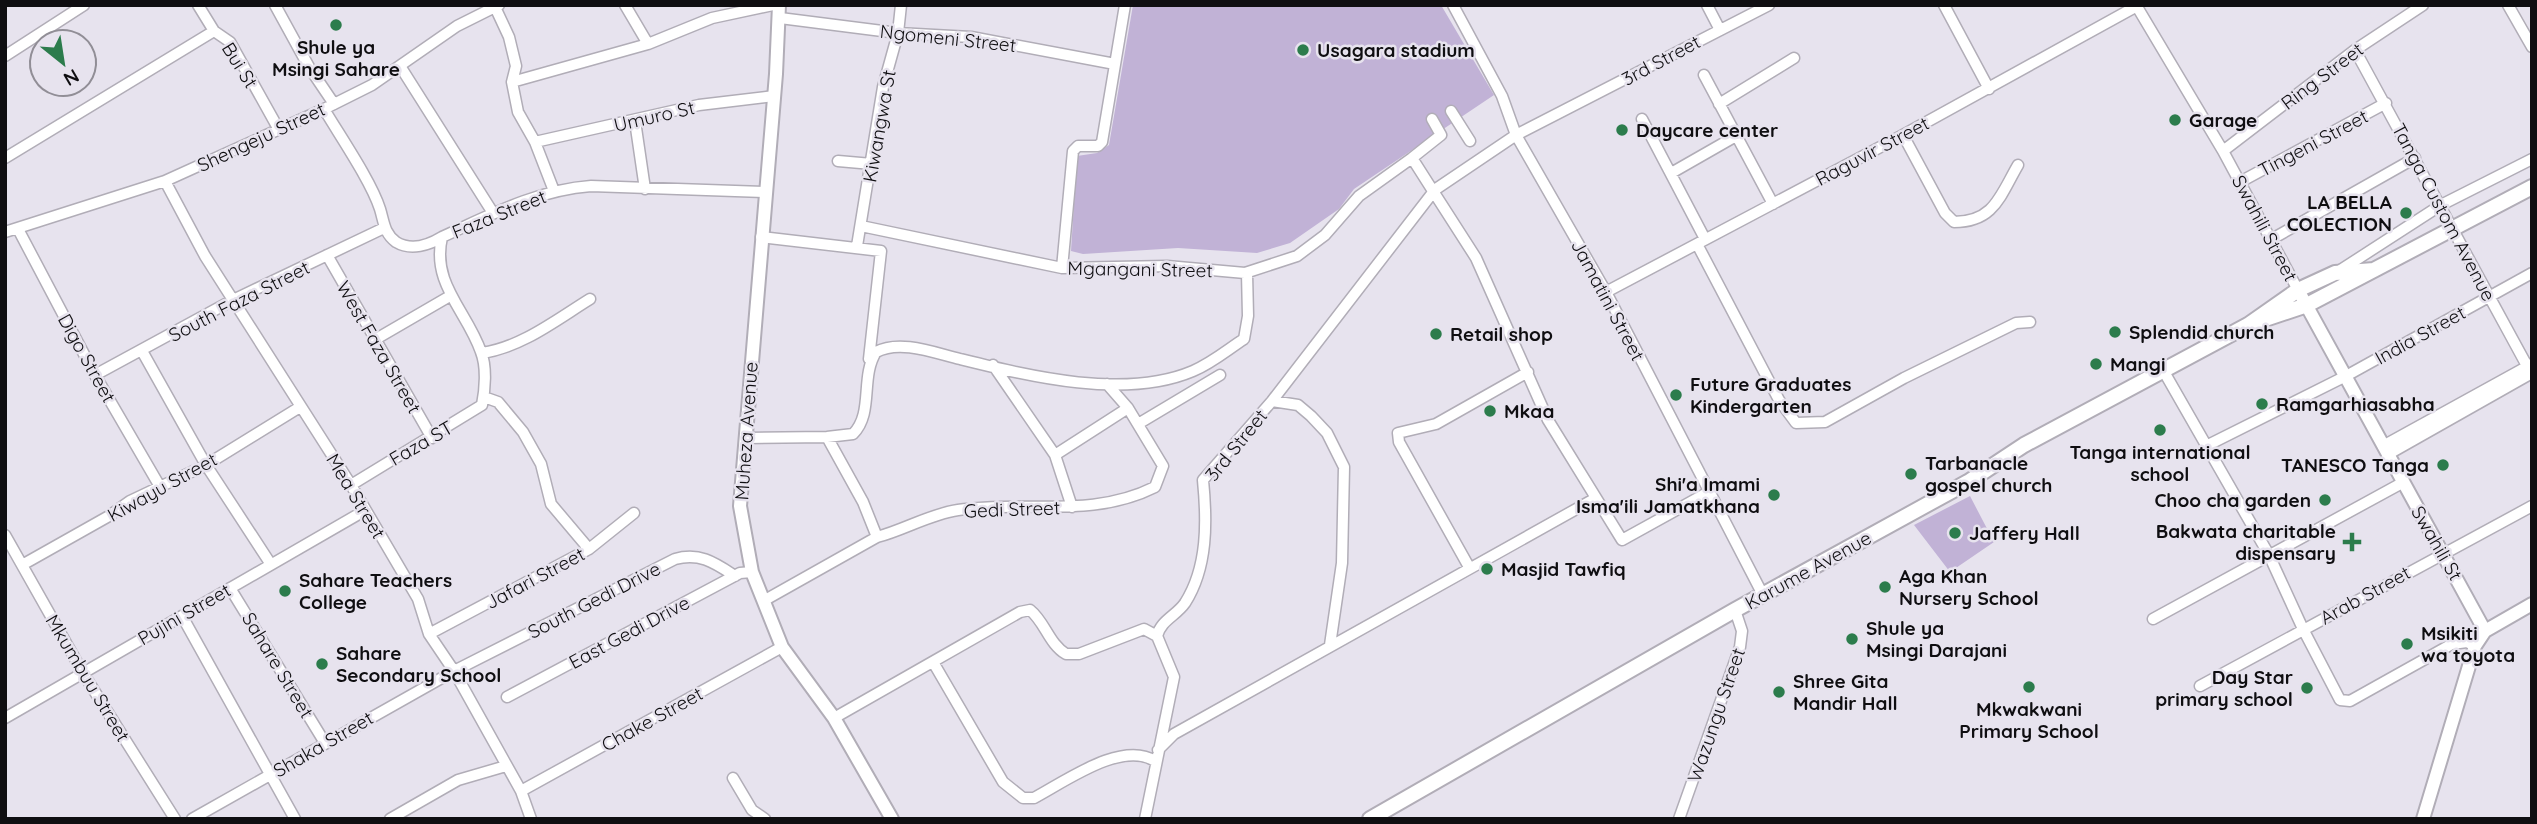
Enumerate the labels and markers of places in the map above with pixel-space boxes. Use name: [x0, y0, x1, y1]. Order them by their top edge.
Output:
marker: Shule ya Msingi Sahare: [328, 17, 344, 33]
place label: Shule ya Msingi Sahare: [272, 35, 400, 81]
place label: Usagara stadium: [1317, 38, 1475, 62]
marker: Usagara stadium: [1295, 42, 1311, 58]
place label: Garage: [2189, 108, 2257, 132]
marker: Garage: [2167, 112, 2183, 128]
place label: Daycare center: [1636, 118, 1778, 142]
marker: Daycare center: [1614, 122, 1630, 138]
place label: LA BELLA COLECTION: [2287, 190, 2392, 236]
marker: LA BELLA COLECTION: [2398, 205, 2414, 221]
place label: Splendid church: [2129, 320, 2274, 344]
place label: Retail shop: [1450, 322, 1553, 346]
marker: Splendid church: [2107, 324, 2123, 340]
marker: Retail shop: [1428, 326, 1444, 342]
place label: Mangi: [2110, 352, 2165, 376]
marker: Mangi: [2088, 356, 2104, 372]
place label: Future Graduates Kindergarten: [1690, 372, 1851, 418]
marker: Future Graduates Kindergarten: [1668, 387, 1684, 403]
place label: Ramgarhiasabha: [2276, 392, 2435, 416]
marker: Ramgarhiasabha: [2254, 396, 2270, 412]
place label: Mkaa: [1504, 399, 1554, 423]
marker: Mkaa: [1482, 403, 1498, 419]
marker: Tanga international school: [2152, 422, 2168, 438]
place label: Tanga international school: [2069, 440, 2251, 486]
place label: Tarbanacle gospel church: [1925, 451, 2052, 497]
place label: TANESCO Tanga: [2281, 453, 2429, 477]
marker: TANESCO Tanga: [2435, 457, 2451, 473]
marker: Tarbanacle gospel church: [1903, 466, 1919, 482]
place label: Shi'a Imami Isma'ili Jamatkhana: [1576, 472, 1760, 518]
marker: Shi'a Imami Isma'ili Jamatkhana: [1766, 487, 1782, 503]
place label: Choo cha garden: [2154, 488, 2311, 512]
marker: Choo cha garden: [2317, 492, 2333, 508]
place label: Bakwata charitable dispensary: [2156, 519, 2336, 565]
place label: Jaffery Hall: [1969, 521, 2080, 545]
marker: Jaffery Hall: [1947, 525, 1963, 541]
marker: Bakwata charitable dispensary: [2342, 532, 2362, 552]
place label: Masjid Tawfiq: [1501, 557, 1626, 581]
marker: Masjid Tawfiq: [1479, 561, 1495, 577]
place label: Aga Khan Nursery School: [1899, 564, 2039, 610]
place label: Sahare Teachers College: [299, 568, 452, 614]
marker: Aga Khan Nursery School: [1877, 579, 1893, 595]
marker: Sahare Teachers College: [277, 583, 293, 599]
place label: Shule ya Msingi Darajani: [1866, 616, 2007, 662]
place label: Msikiti wa toyota: [2421, 621, 2515, 667]
marker: Shule ya Msingi Darajani: [1844, 631, 1860, 647]
marker: Msikiti wa toyota: [2399, 636, 2415, 652]
place label: Sahare Secondary School: [336, 641, 501, 687]
marker: Sahare Secondary School: [314, 656, 330, 672]
place label: Day Star primary school: [2155, 665, 2293, 711]
place label: Shree Gita Mandir Hall: [1793, 669, 1898, 715]
marker: Mkwakwani Primary School: [2021, 679, 2037, 695]
marker: Day Star primary school: [2299, 680, 2315, 696]
marker: Shree Gita Mandir Hall: [1771, 684, 1787, 700]
place label: Mkwakwani Primary School: [1959, 697, 2099, 743]

